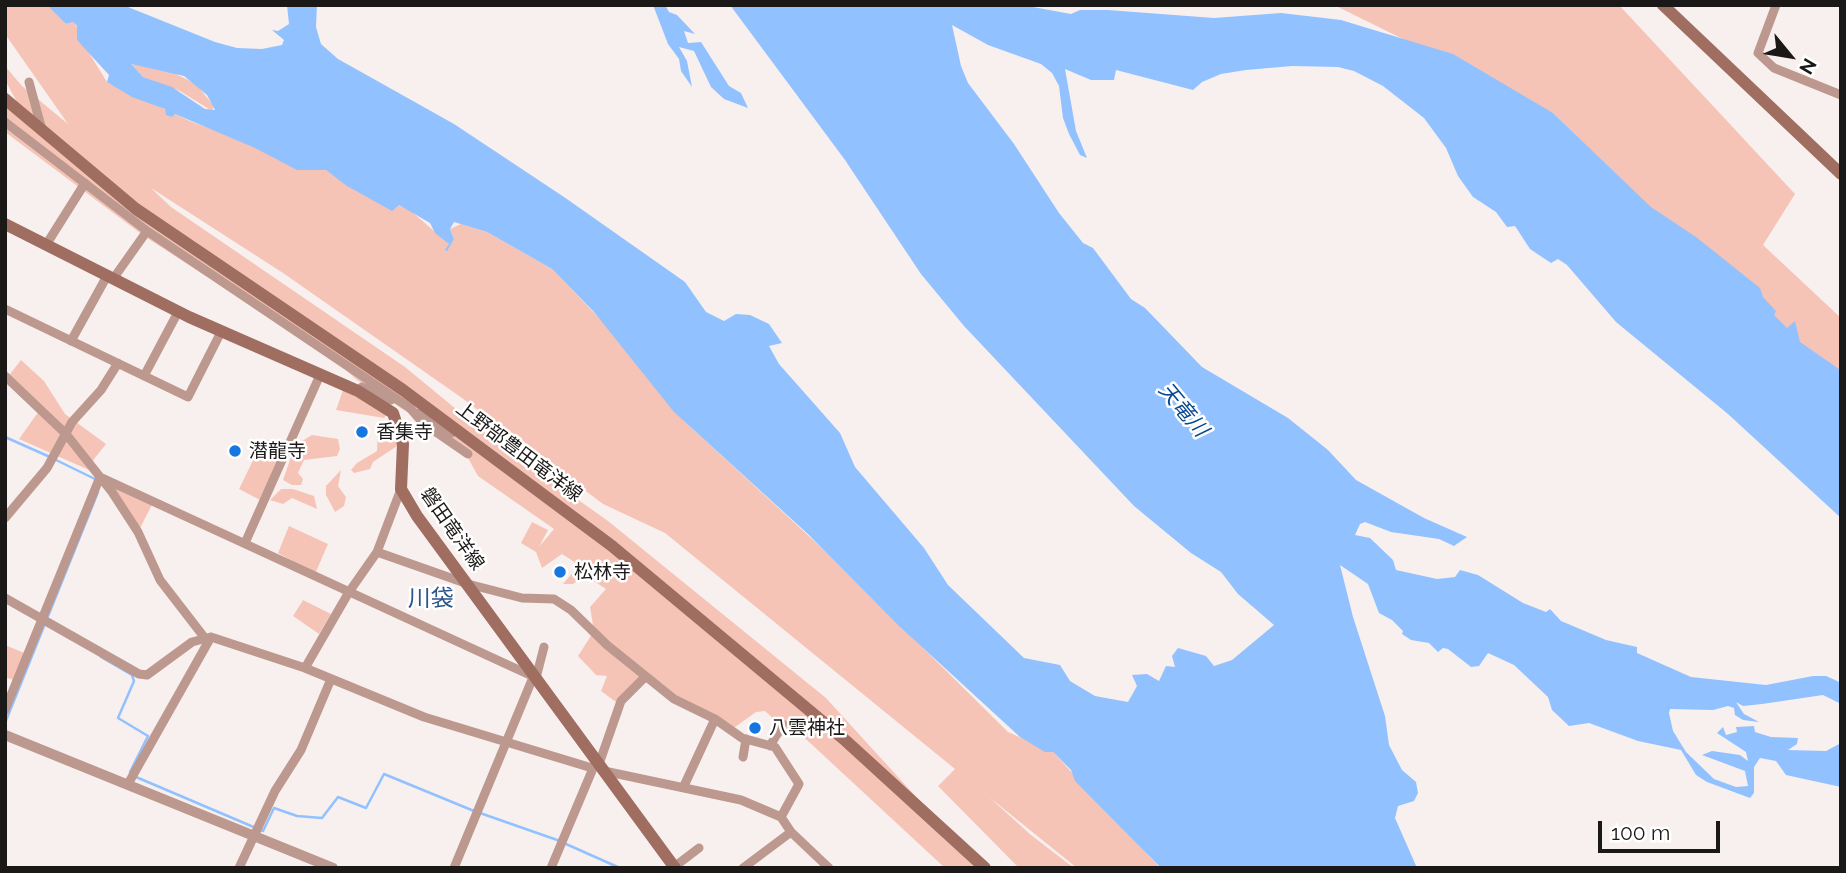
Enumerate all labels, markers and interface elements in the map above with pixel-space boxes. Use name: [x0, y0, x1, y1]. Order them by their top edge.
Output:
north arrow: [1755, 21, 1825, 91]
text: N: [1795, 55, 1821, 78]
water label: 天竜川: [1153, 378, 1213, 442]
street label: 上野部豊田竜洋線: [451, 397, 587, 507]
place label: 香集寺: [376, 421, 433, 443]
marker: 香集寺: [354, 424, 370, 440]
place label: 潜龍寺: [249, 440, 306, 462]
marker: 潜龍寺: [227, 443, 243, 459]
street label: 磐田竜洋線: [415, 484, 489, 574]
place label: 松林寺: [574, 561, 631, 583]
marker: 松林寺: [552, 564, 568, 580]
district label: 川袋: [408, 585, 454, 613]
place label: 八雲神社: [769, 717, 845, 739]
marker: 八雲神社: [747, 720, 763, 736]
scale bar: [1601, 806, 1724, 850]
text: 100 m: [1611, 820, 1670, 845]

